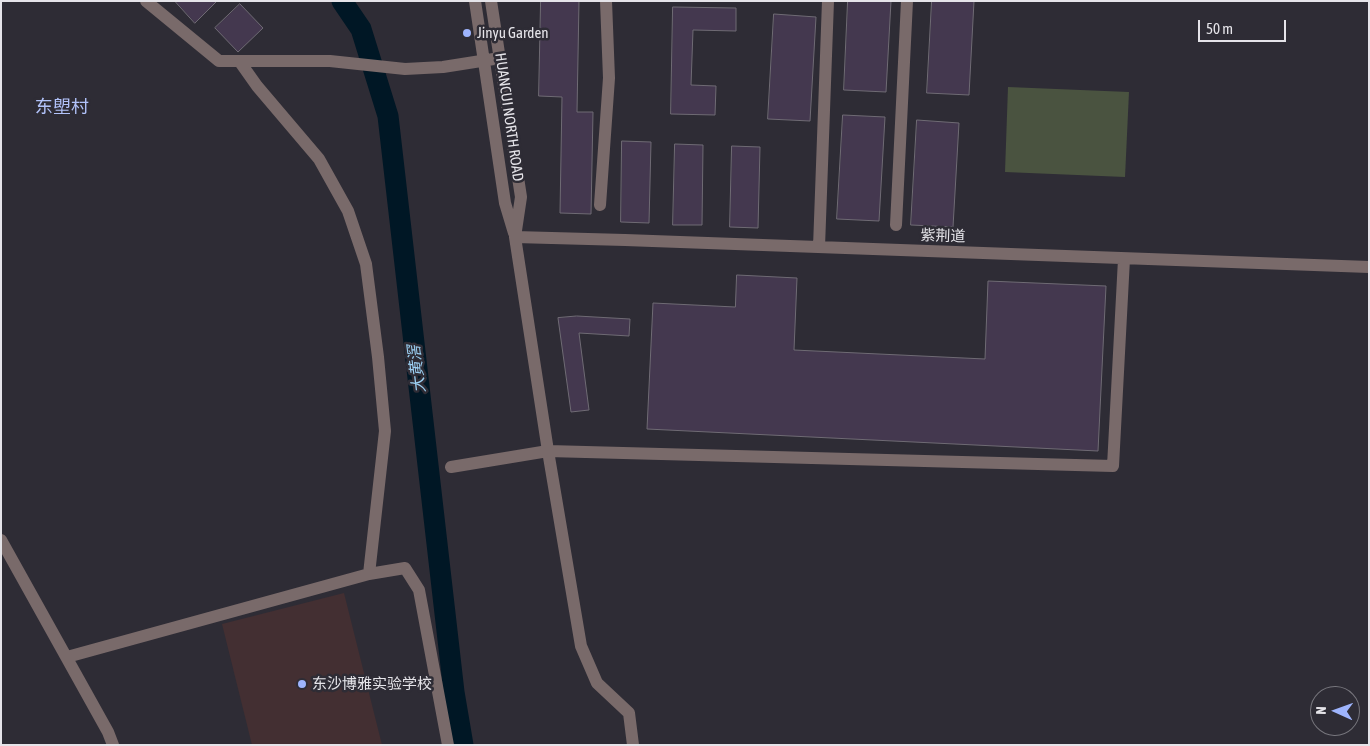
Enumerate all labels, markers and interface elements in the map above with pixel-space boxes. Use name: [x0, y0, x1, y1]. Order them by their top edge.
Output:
scale bar: [1200, 10, 1288, 42]
text: 50 m: [1206, 20, 1233, 37]
place label: Jinyu Garden: [477, 24, 549, 42]
marker: Jinyu Garden: [461, 27, 473, 39]
street label: HUANCUI NORTH ROAD: [491, 52, 527, 182]
district label: 东塱村: [35, 96, 89, 118]
street label: 紫荆道: [920, 226, 966, 246]
water label: 大黄滘: [405, 344, 429, 394]
place label: 东沙博雅实验学校: [312, 675, 432, 693]
marker: 东沙博雅实验学校: [296, 678, 308, 690]
north arrow: [1310, 686, 1360, 736]
text: N: [1313, 706, 1329, 715]

